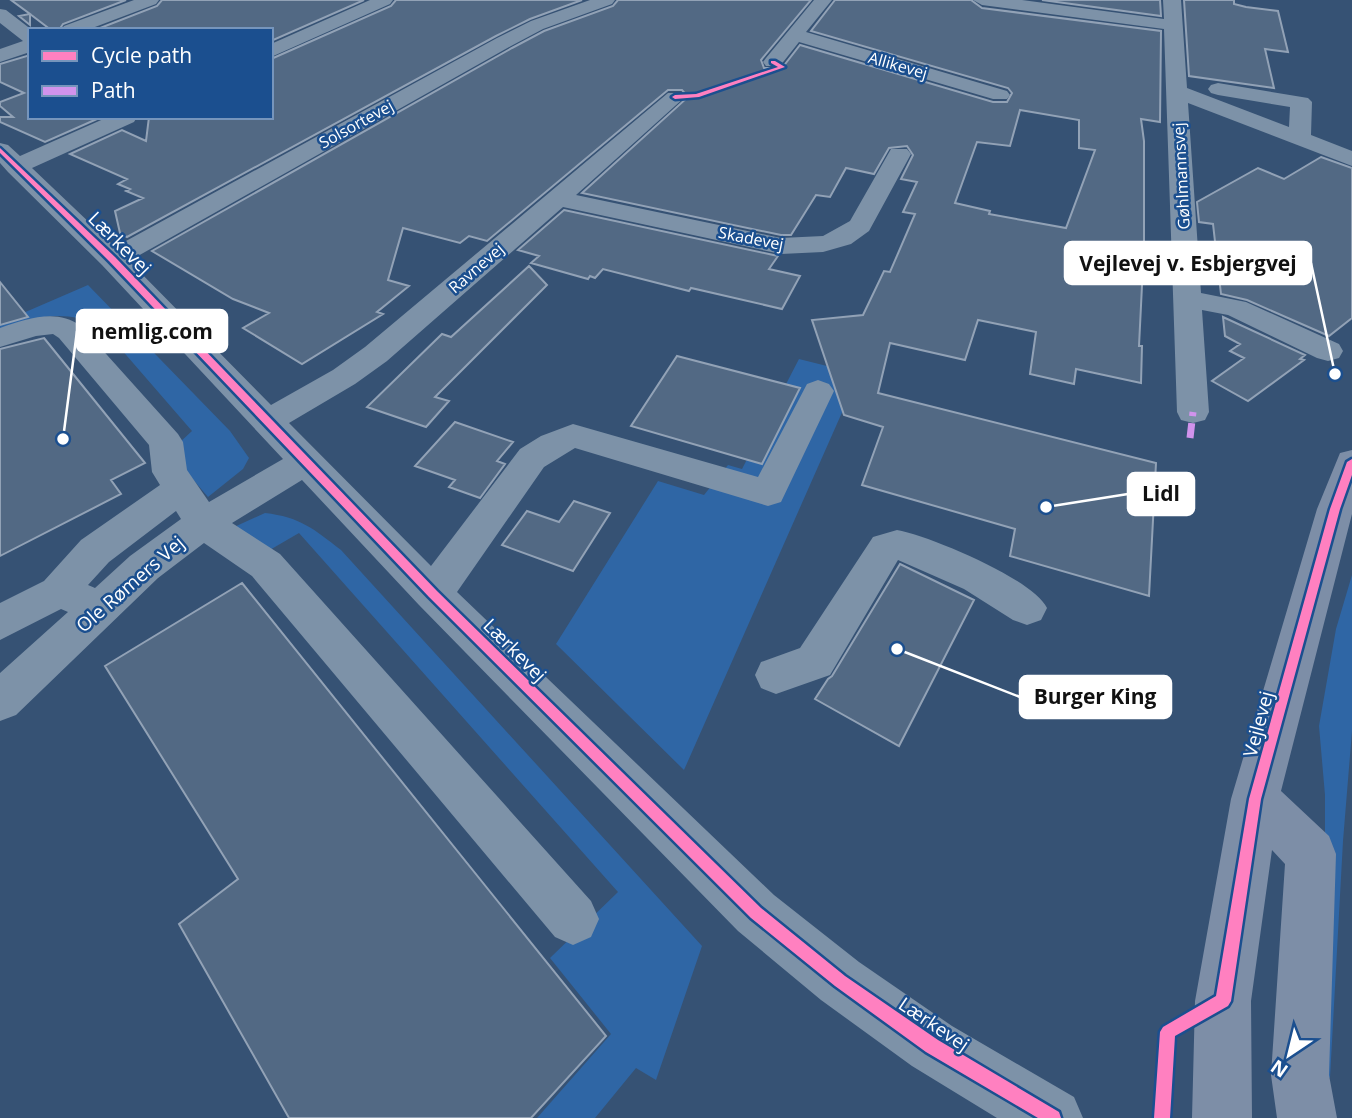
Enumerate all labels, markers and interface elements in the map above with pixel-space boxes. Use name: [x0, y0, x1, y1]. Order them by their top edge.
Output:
legend: [28, 28, 273, 119]
text: Cycle path: [91, 41, 192, 69]
street label: Allikevej: [866, 46, 930, 84]
text: Path: [91, 76, 136, 104]
street label: Solsortevej: [315, 95, 397, 153]
street label: Gøhlmannsvej: [1167, 122, 1195, 230]
street label: Lærkevej: [83, 206, 157, 280]
street label: Skadevej: [717, 221, 785, 255]
street label: Ravnevej: [444, 238, 508, 298]
callout: Vejlevej v. Esbjergvej: [1065, 242, 1311, 284]
text: Vejlevej v. Esbjergvej: [1079, 249, 1297, 277]
callout: nemlig.com: [77, 310, 227, 352]
text: nemlig.com: [91, 317, 213, 345]
callout: Lidl: [1128, 473, 1194, 515]
text: Lidl: [1142, 479, 1180, 507]
street label: Ole Rømers Vej: [70, 530, 190, 638]
street label: Lærkevej: [478, 613, 552, 687]
callout: Burger King: [1020, 676, 1171, 718]
text: Burger King: [1034, 682, 1156, 710]
street label: Vejlevej: [1237, 688, 1279, 760]
street label: Lærkevej: [894, 991, 974, 1057]
north arrow: [1254, 1020, 1324, 1090]
text: N: [1265, 1054, 1293, 1084]

